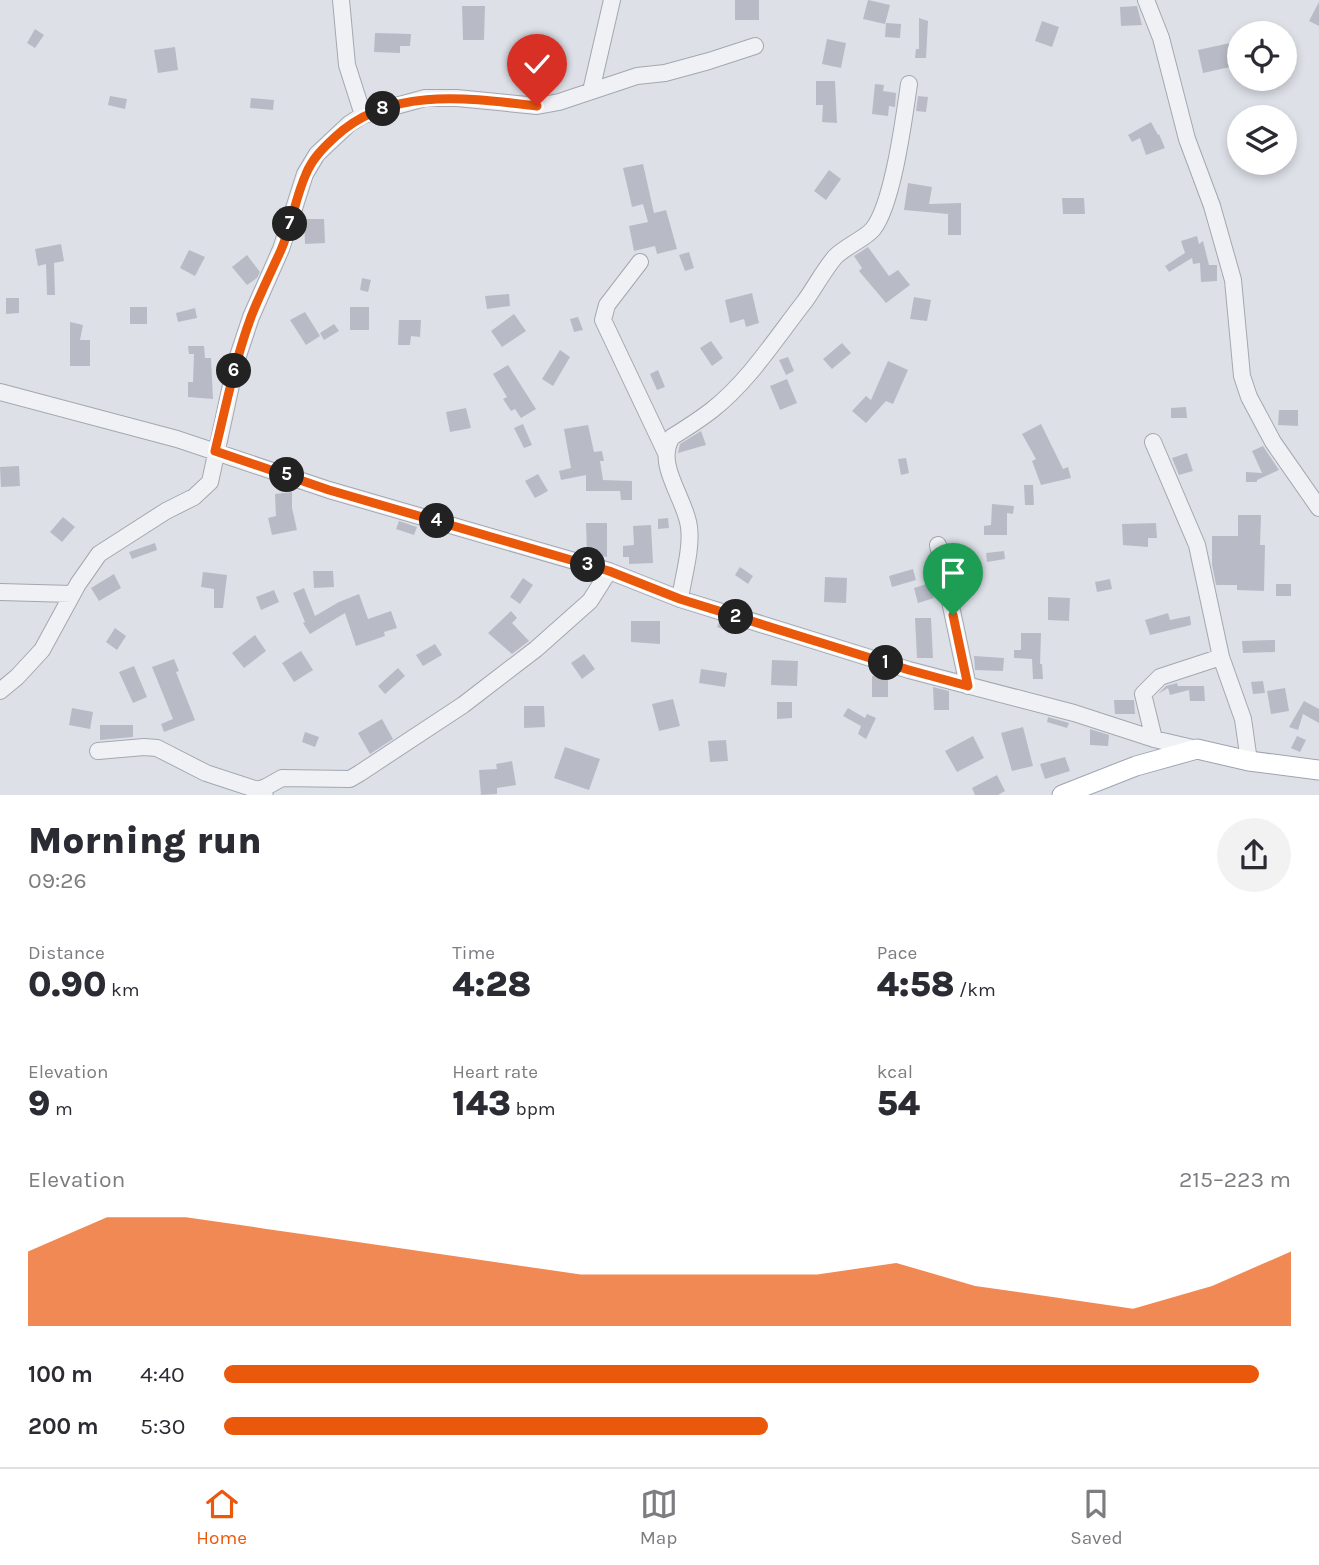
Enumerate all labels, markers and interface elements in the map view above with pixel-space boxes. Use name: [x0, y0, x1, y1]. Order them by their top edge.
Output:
map controls: [1227, 21, 1297, 175]
button: locate: [1227, 21, 1297, 91]
pin: [507, 34, 567, 106]
icon: check: [518, 45, 556, 83]
pin: 8: [366, 92, 400, 126]
text: 8: [376, 97, 389, 119]
button: layers: [1227, 105, 1297, 175]
pin: 7: [272, 206, 308, 242]
text: 7: [285, 212, 294, 234]
pin: 6: [216, 354, 252, 388]
text: 6: [228, 359, 239, 381]
pin: 5: [270, 458, 304, 492]
text: 5: [281, 463, 292, 485]
pin: 4: [420, 504, 454, 538]
text: 4: [431, 509, 442, 531]
pin: [923, 543, 983, 615]
pin: 3: [570, 548, 606, 582]
text: 3: [582, 553, 593, 575]
icon: arrive: [934, 554, 972, 592]
pin: 2: [718, 600, 754, 634]
text: 2: [730, 605, 741, 627]
pin: 1: [868, 646, 903, 680]
text: 1: [882, 651, 889, 673]
text: Morning run: [28, 818, 262, 863]
button: share: [1217, 818, 1291, 892]
text: 09:26: [28, 867, 87, 894]
text: Distance: [28, 942, 105, 964]
text: Time: [452, 942, 495, 964]
text: Pace: [877, 942, 917, 964]
text: 0.90: [28, 964, 106, 1005]
text: 4:28: [452, 964, 531, 1005]
text: 4:58: [877, 964, 955, 1005]
text: km: [106, 979, 139, 1001]
text: /km: [955, 979, 996, 1001]
text: Elevation: [28, 1061, 108, 1083]
text: Heart rate: [452, 1061, 538, 1083]
text: kcal: [877, 1061, 913, 1083]
text: 9: [28, 1083, 50, 1124]
text: 143: [452, 1083, 511, 1124]
text: 54: [877, 1083, 920, 1124]
text: m: [50, 1098, 73, 1120]
text: bpm: [511, 1098, 556, 1120]
text: Elevation: [28, 1166, 125, 1193]
text: 215–223 m: [1179, 1166, 1291, 1193]
text: 100 m: [28, 1361, 93, 1388]
text: 4:40: [140, 1361, 185, 1388]
text: 200 m: [28, 1413, 99, 1440]
text: 5:30: [140, 1413, 186, 1440]
tab: Home: [196, 1485, 247, 1549]
tab: Map: [640, 1485, 678, 1549]
tab: Saved: [1070, 1485, 1123, 1549]

